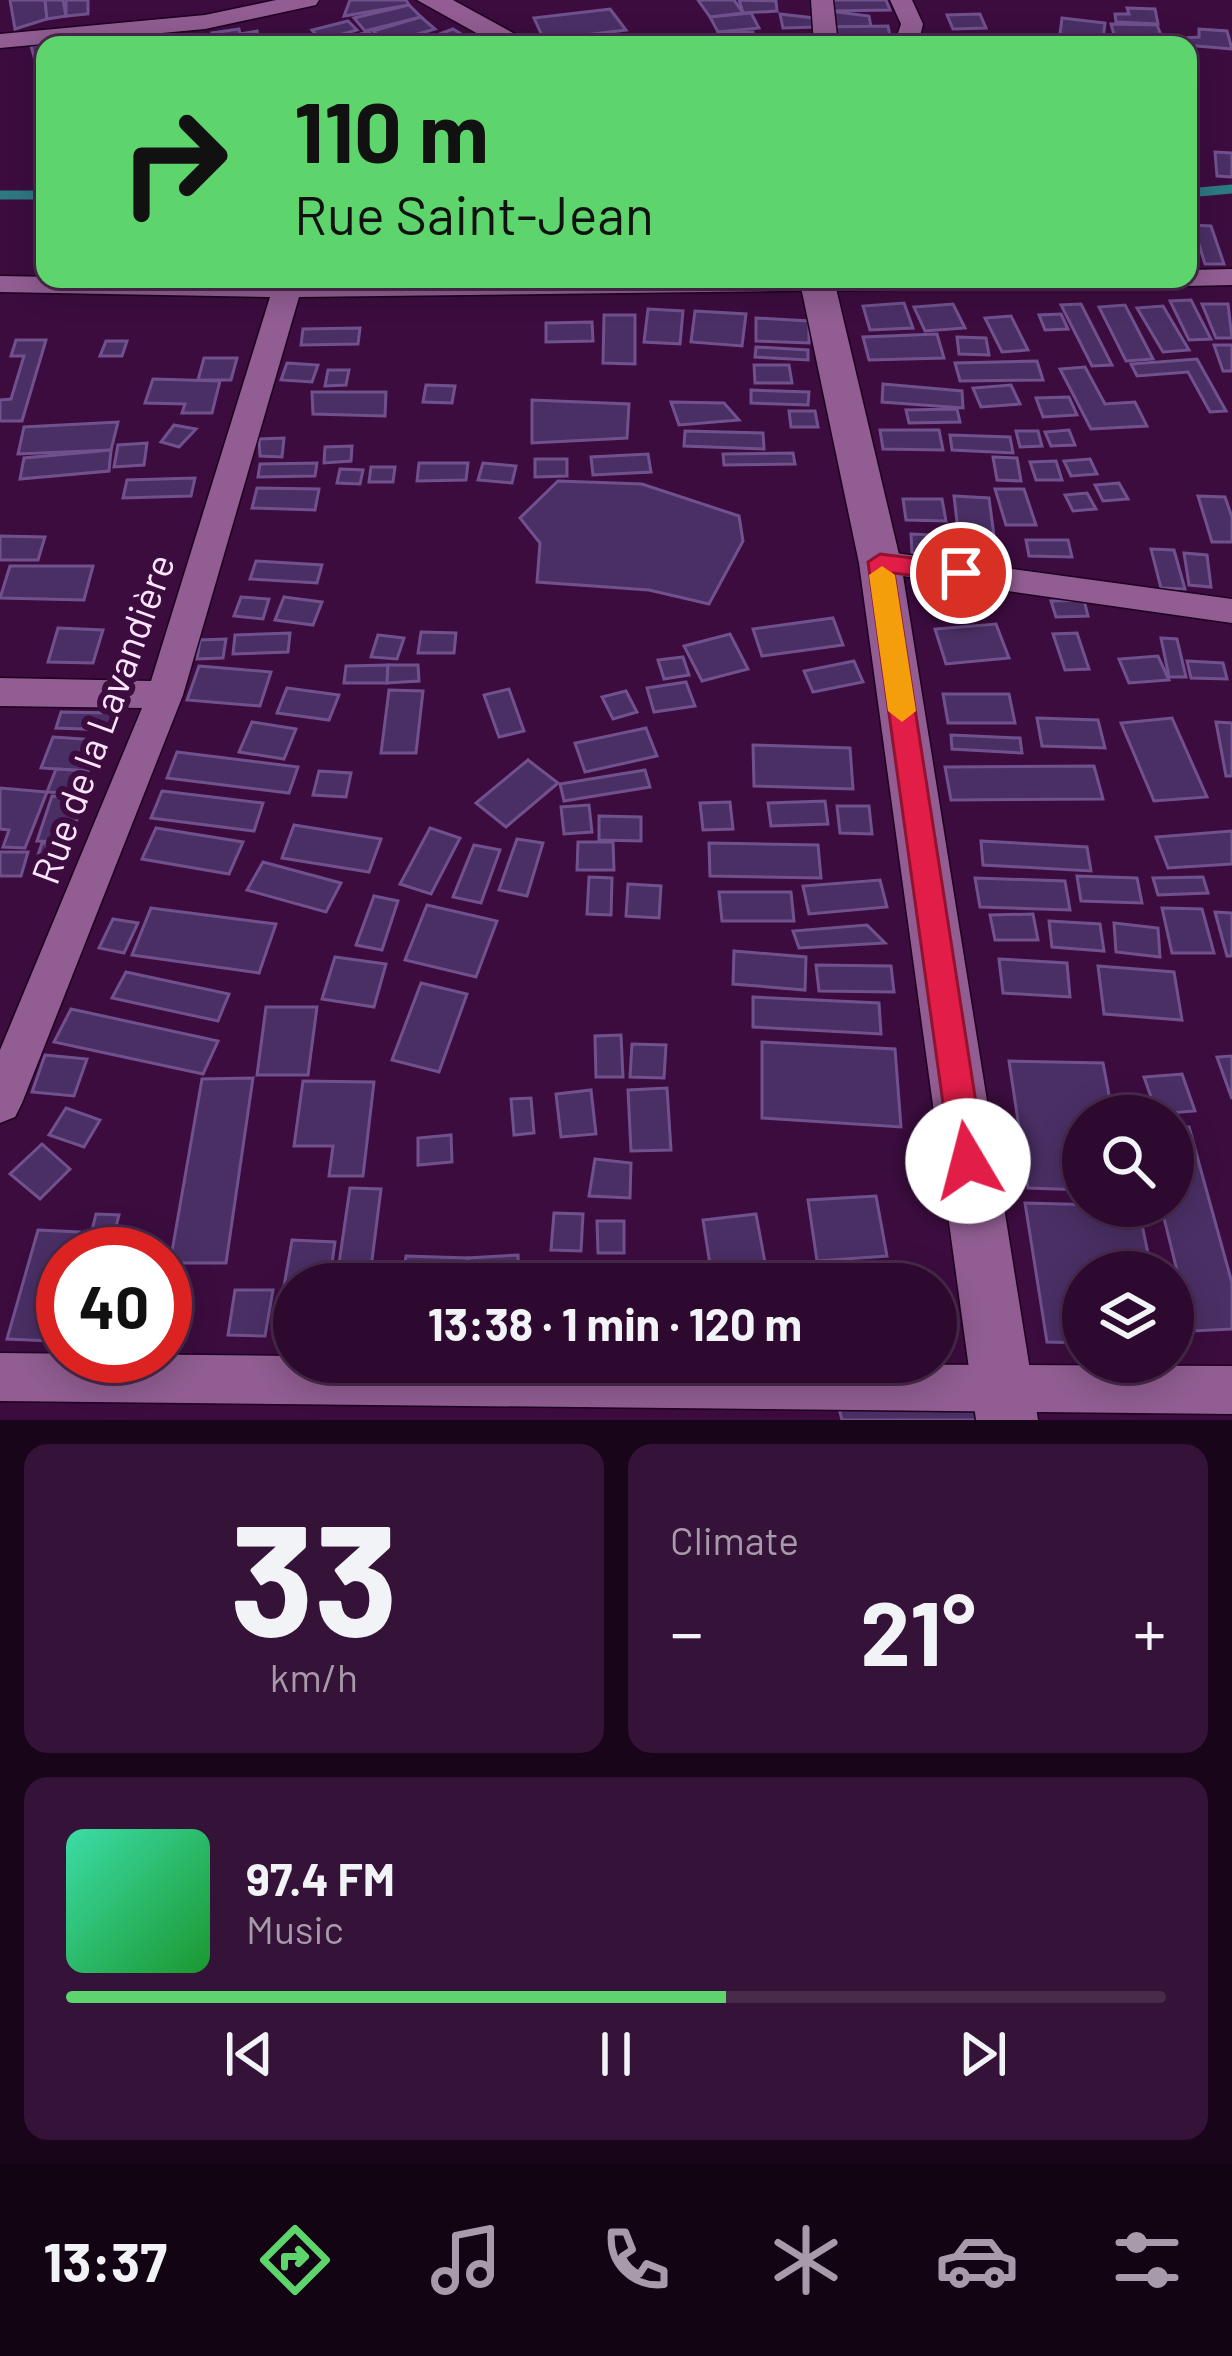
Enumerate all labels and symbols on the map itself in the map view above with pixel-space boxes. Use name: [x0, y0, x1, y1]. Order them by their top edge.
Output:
pin: [910, 522, 1012, 624]
street label: Rue de la Lavandière: [20, 547, 183, 890]
position arrow: [905, 1098, 1031, 1224]
speed limit sign: 40: [36, 1227, 192, 1383]

